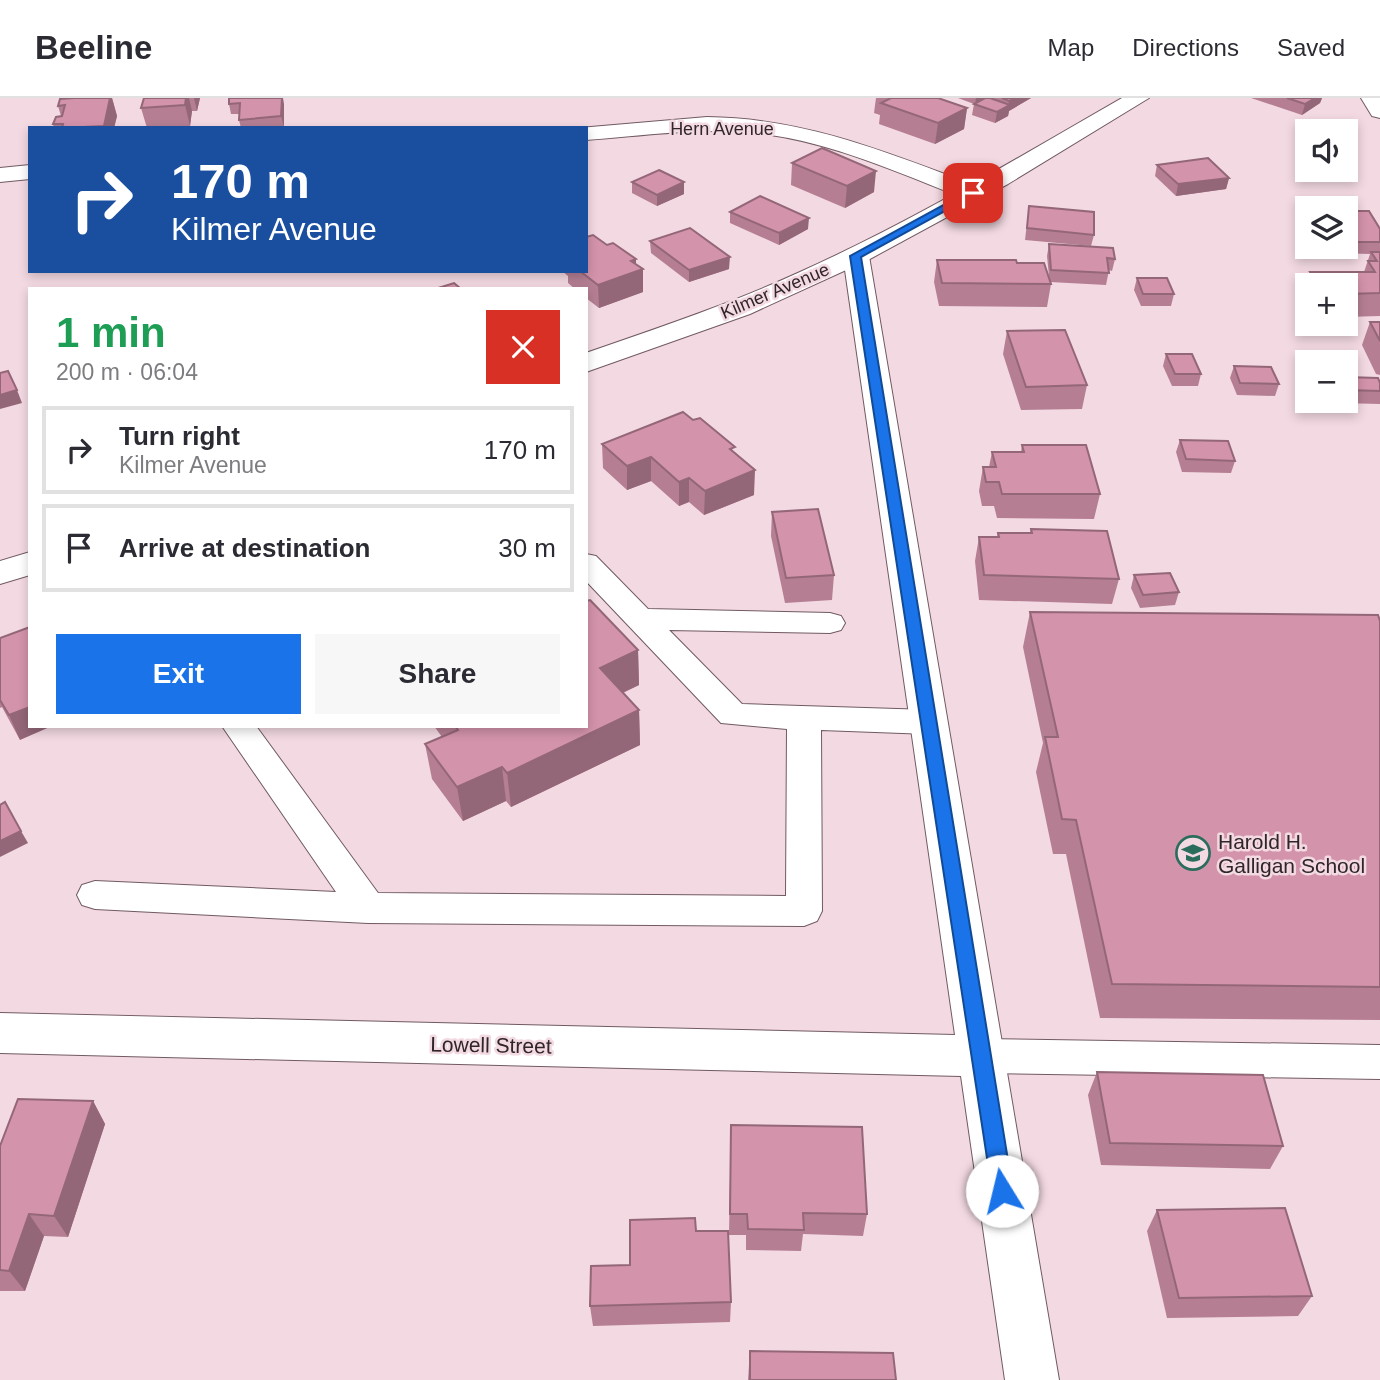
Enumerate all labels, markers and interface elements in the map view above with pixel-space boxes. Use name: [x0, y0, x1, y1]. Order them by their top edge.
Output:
text: Beeline: [35, 29, 152, 66]
text: Map: [1048, 34, 1094, 61]
text: Directions: [1132, 34, 1239, 61]
text: Saved: [1277, 34, 1345, 61]
street label: Hern Avenue: [670, 119, 774, 139]
map controls: [1295, 119, 1358, 413]
button: sound: [1295, 119, 1358, 182]
icon: right: [56, 154, 147, 245]
text: 170 m: [171, 154, 310, 208]
pin: [943, 163, 1003, 223]
icon: arrive: [954, 174, 992, 212]
button: layers: [1295, 196, 1358, 259]
text: Kilmer Avenue: [171, 211, 377, 247]
street label: Kilmer Avenue: [718, 259, 832, 323]
button: +: [1295, 273, 1358, 336]
text: 1 min: [56, 309, 166, 356]
button: close: [486, 310, 560, 384]
button: −: [1295, 350, 1358, 413]
text: 200 m · 06:04: [56, 359, 198, 385]
text: Turn right: [119, 421, 240, 451]
icon: right: [60, 431, 98, 469]
text: 170 m: [484, 435, 556, 465]
text: Kilmer Avenue: [119, 452, 267, 478]
icon: arrive: [60, 529, 98, 567]
text: Arrive at destination: [119, 533, 370, 563]
text: 30 m: [498, 533, 556, 563]
button: Exit: [56, 634, 301, 714]
button: Share: [315, 634, 560, 714]
place label: Harold H. Galligan School: [1218, 830, 1365, 877]
school or university icon: Harold H. Galligan School: [1174, 834, 1212, 872]
street label: Lowell Street: [430, 1032, 552, 1058]
position arrow: [965, 1154, 1039, 1228]

